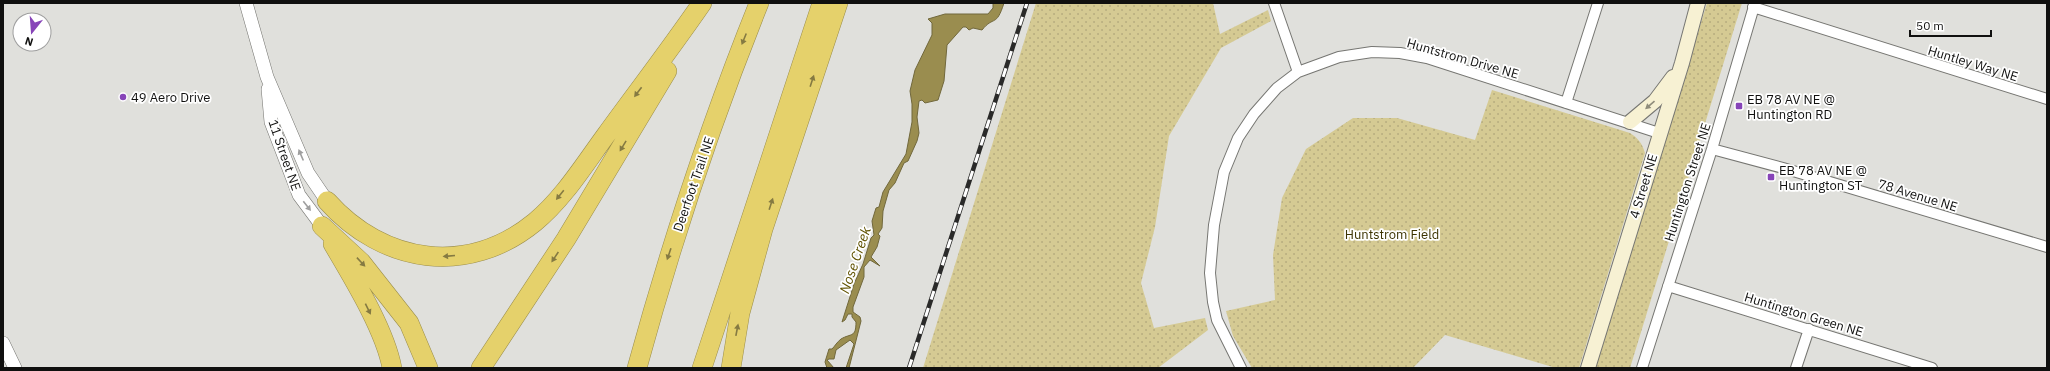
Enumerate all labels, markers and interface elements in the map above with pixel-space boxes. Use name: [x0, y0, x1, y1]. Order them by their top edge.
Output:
north arrow: [12, 12, 52, 52]
scale bar: [1910, 12, 1991, 38]
text: 50 m: [1916, 18, 1944, 33]
text: N: [23, 34, 35, 49]
one-way arrow: [741, 34, 747, 46]
street label: Huntstrom Drive NE: [1405, 34, 1521, 83]
street label: Huntley Way NE: [1926, 42, 2020, 85]
one-way arrow: [809, 74, 815, 86]
one-way arrow: [634, 86, 643, 97]
place label: 49 Aero Drive: [131, 89, 210, 106]
place label: EB 78 AV NE @ Huntington RD: [1747, 91, 1835, 123]
marker: 49 Aero Drive: [118, 92, 128, 102]
one-way arrow: [1644, 100, 1655, 109]
marker: EB 78 AV NE @ Huntington RD: [1734, 101, 1744, 111]
street label: 11 Street NE: [264, 117, 305, 193]
street label: Huntington Street NE: [1660, 121, 1715, 244]
street label: Deerfoot Trail NE: [669, 134, 718, 234]
one-way arrow: [619, 140, 626, 152]
one-way arrow: [297, 149, 303, 161]
street label: 4 Street NE: [1626, 152, 1661, 220]
place label: EB 78 AV NE @ Huntington ST: [1779, 162, 1867, 194]
marker: EB 78 AV NE @ Huntington ST: [1766, 172, 1776, 182]
street label: 78 Avenue NE: [1876, 175, 1960, 216]
one-way arrow: [556, 190, 564, 201]
one-way arrow: [768, 198, 774, 210]
one-way arrow: [303, 201, 312, 212]
water label: Nose Creek: [835, 224, 875, 296]
park label: Huntstrom Field: [1345, 226, 1439, 243]
one-way arrow: [666, 249, 672, 261]
one-way arrow: [551, 251, 558, 263]
one-way arrow: [443, 252, 455, 259]
one-way arrow: [356, 257, 365, 267]
street label: Huntington Green NE: [1742, 288, 1865, 341]
one-way arrow: [365, 303, 371, 315]
one-way arrow: [734, 323, 740, 336]

